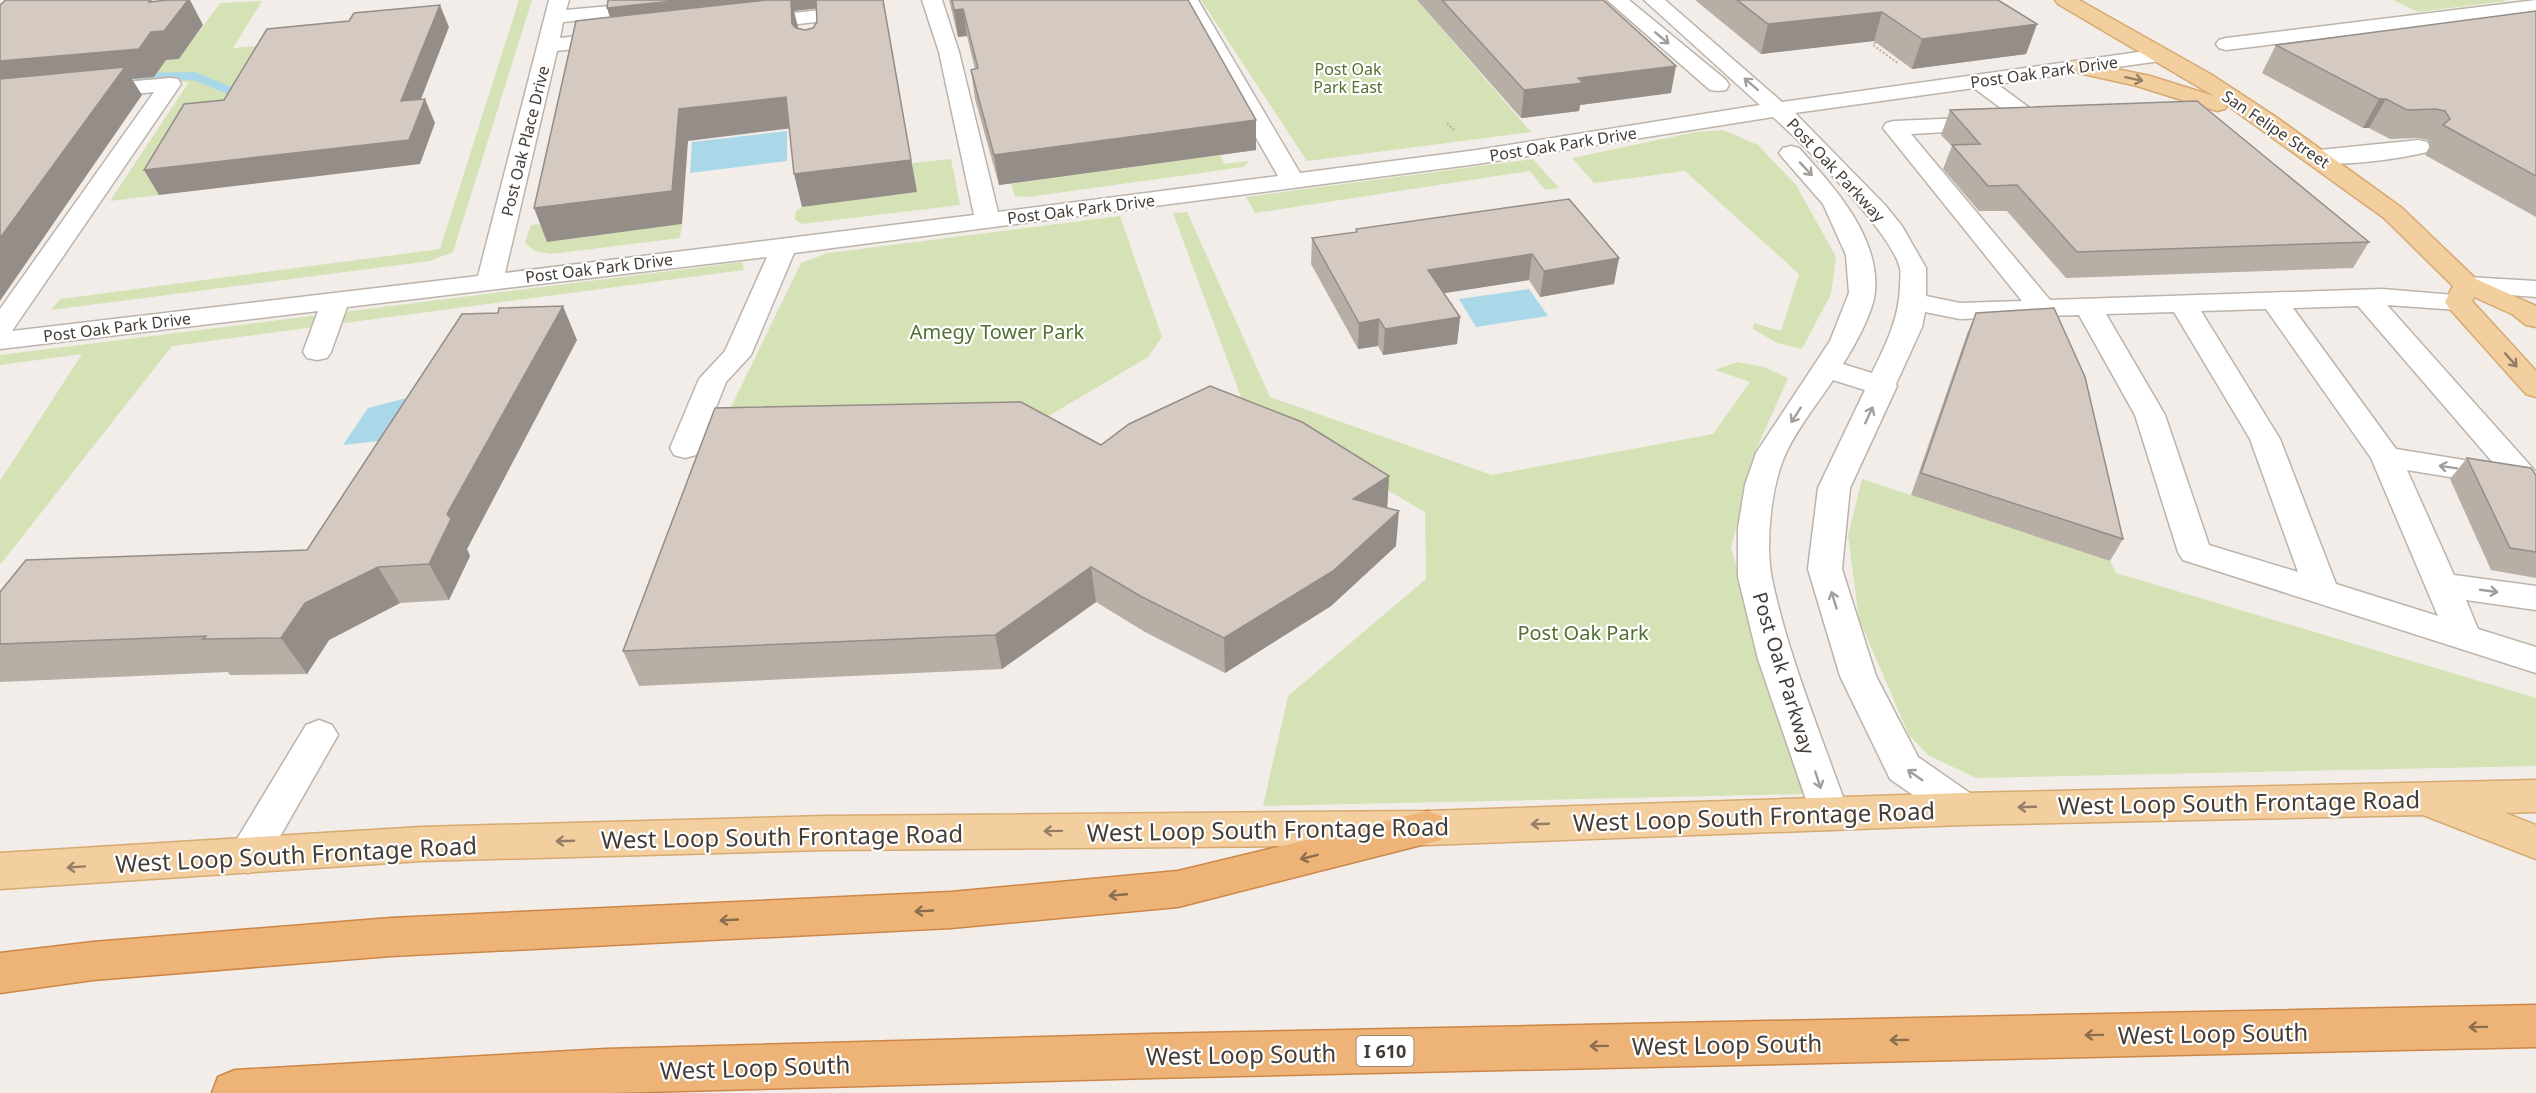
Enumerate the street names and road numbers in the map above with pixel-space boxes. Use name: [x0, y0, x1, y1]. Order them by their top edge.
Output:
street label: Post Oak Park Drive: [1969, 51, 2119, 93]
street label: Post Oak Place Drive: [496, 63, 554, 219]
street label: San Felipe Street: [2218, 85, 2334, 173]
street label: Post Oak Parkway: [1782, 113, 1891, 227]
street label: Post Oak Park Drive: [1488, 122, 1638, 166]
street label: Post Oak Park Drive: [1006, 189, 1156, 229]
street label: Post Oak Park Drive: [524, 248, 674, 288]
street label: Post Oak Park Drive: [42, 307, 192, 347]
street label: Post Oak Parkway: [1746, 589, 1822, 758]
street label: West Loop South Frontage Road: [2058, 782, 2420, 822]
street label: West Loop South Frontage Road: [1572, 793, 1936, 839]
street label: West Loop South Frontage Road: [1087, 809, 1449, 849]
street label: West Loop South Frontage Road: [601, 816, 963, 856]
street label: West Loop South Frontage Road: [114, 828, 478, 880]
street label: West Loop South: [2118, 1015, 2308, 1051]
street label: West Loop South: [1632, 1026, 1822, 1062]
street label: West Loop South: [1146, 1036, 1336, 1072]
road number: I 610: [1356, 1036, 1414, 1066]
street label: West Loop South: [659, 1047, 851, 1087]

